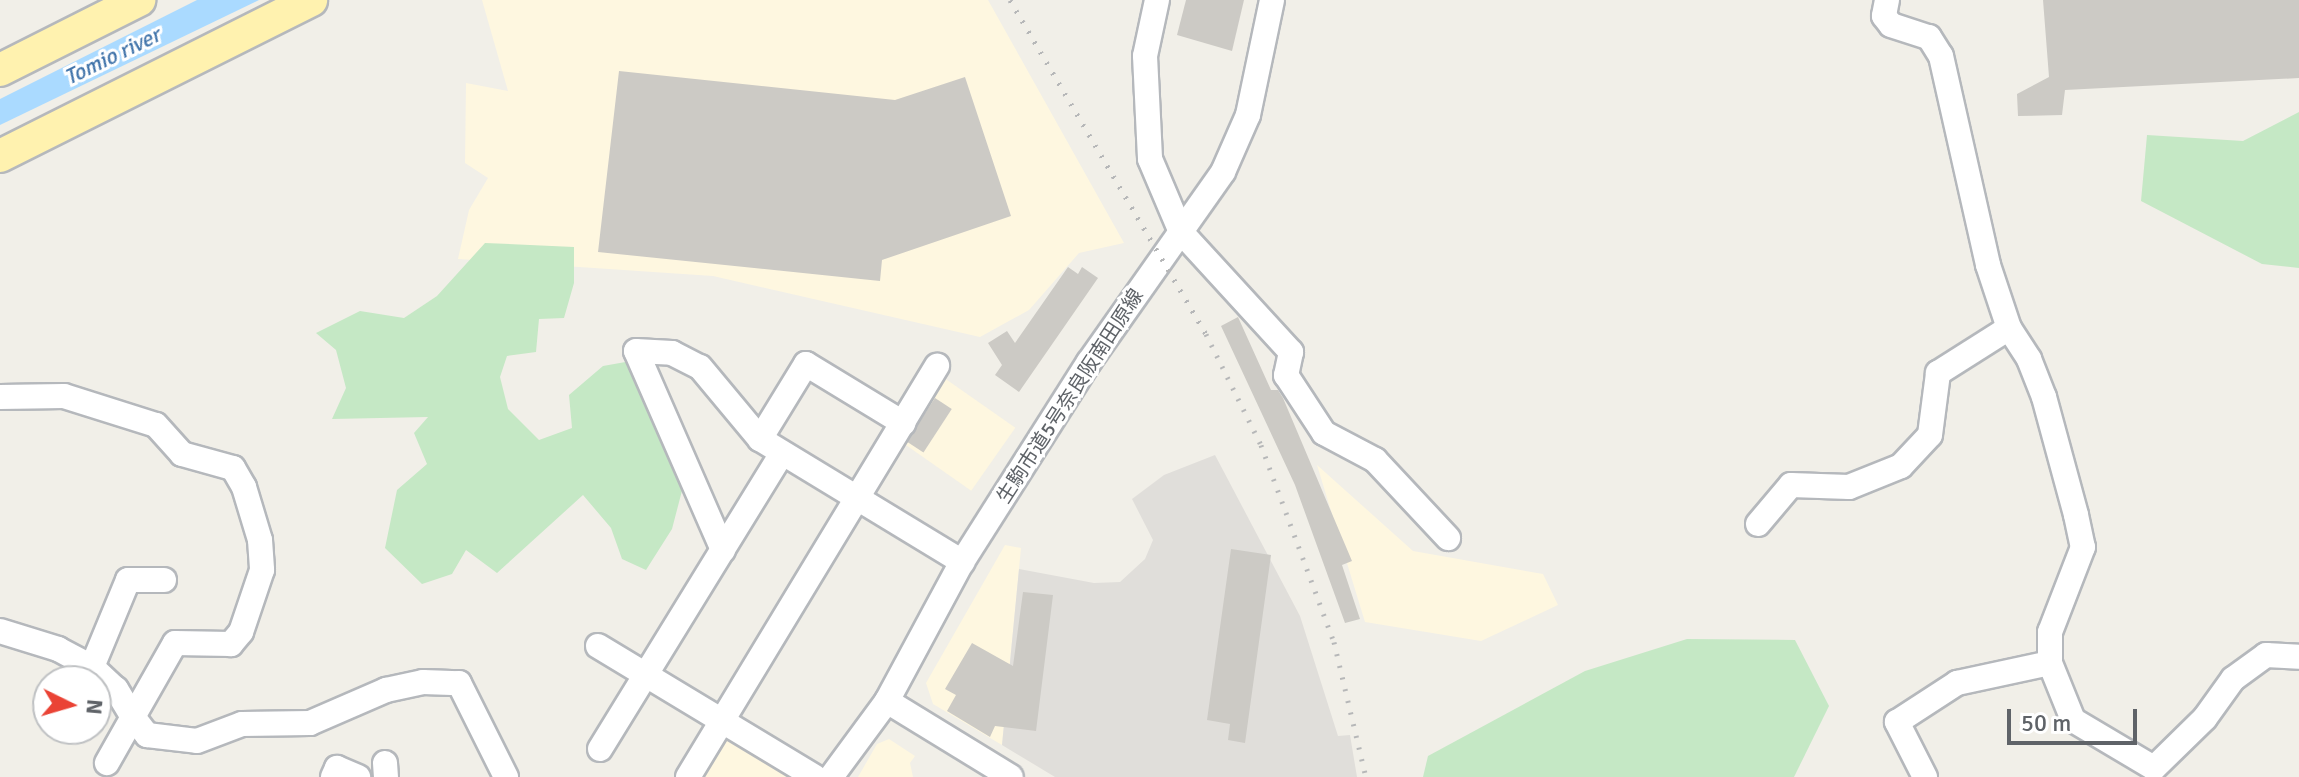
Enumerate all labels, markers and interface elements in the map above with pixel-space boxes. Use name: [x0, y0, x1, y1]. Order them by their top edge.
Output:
water label: Tomio river: [60, 22, 164, 90]
street label: 生駒市道5号奈良阪南田原線: [992, 284, 1148, 508]
north arrow: [32, 665, 112, 745]
scale bar: [2011, 693, 2141, 743]
text: N: [80, 698, 109, 716]
text: 50 m: [2021, 708, 2071, 738]

